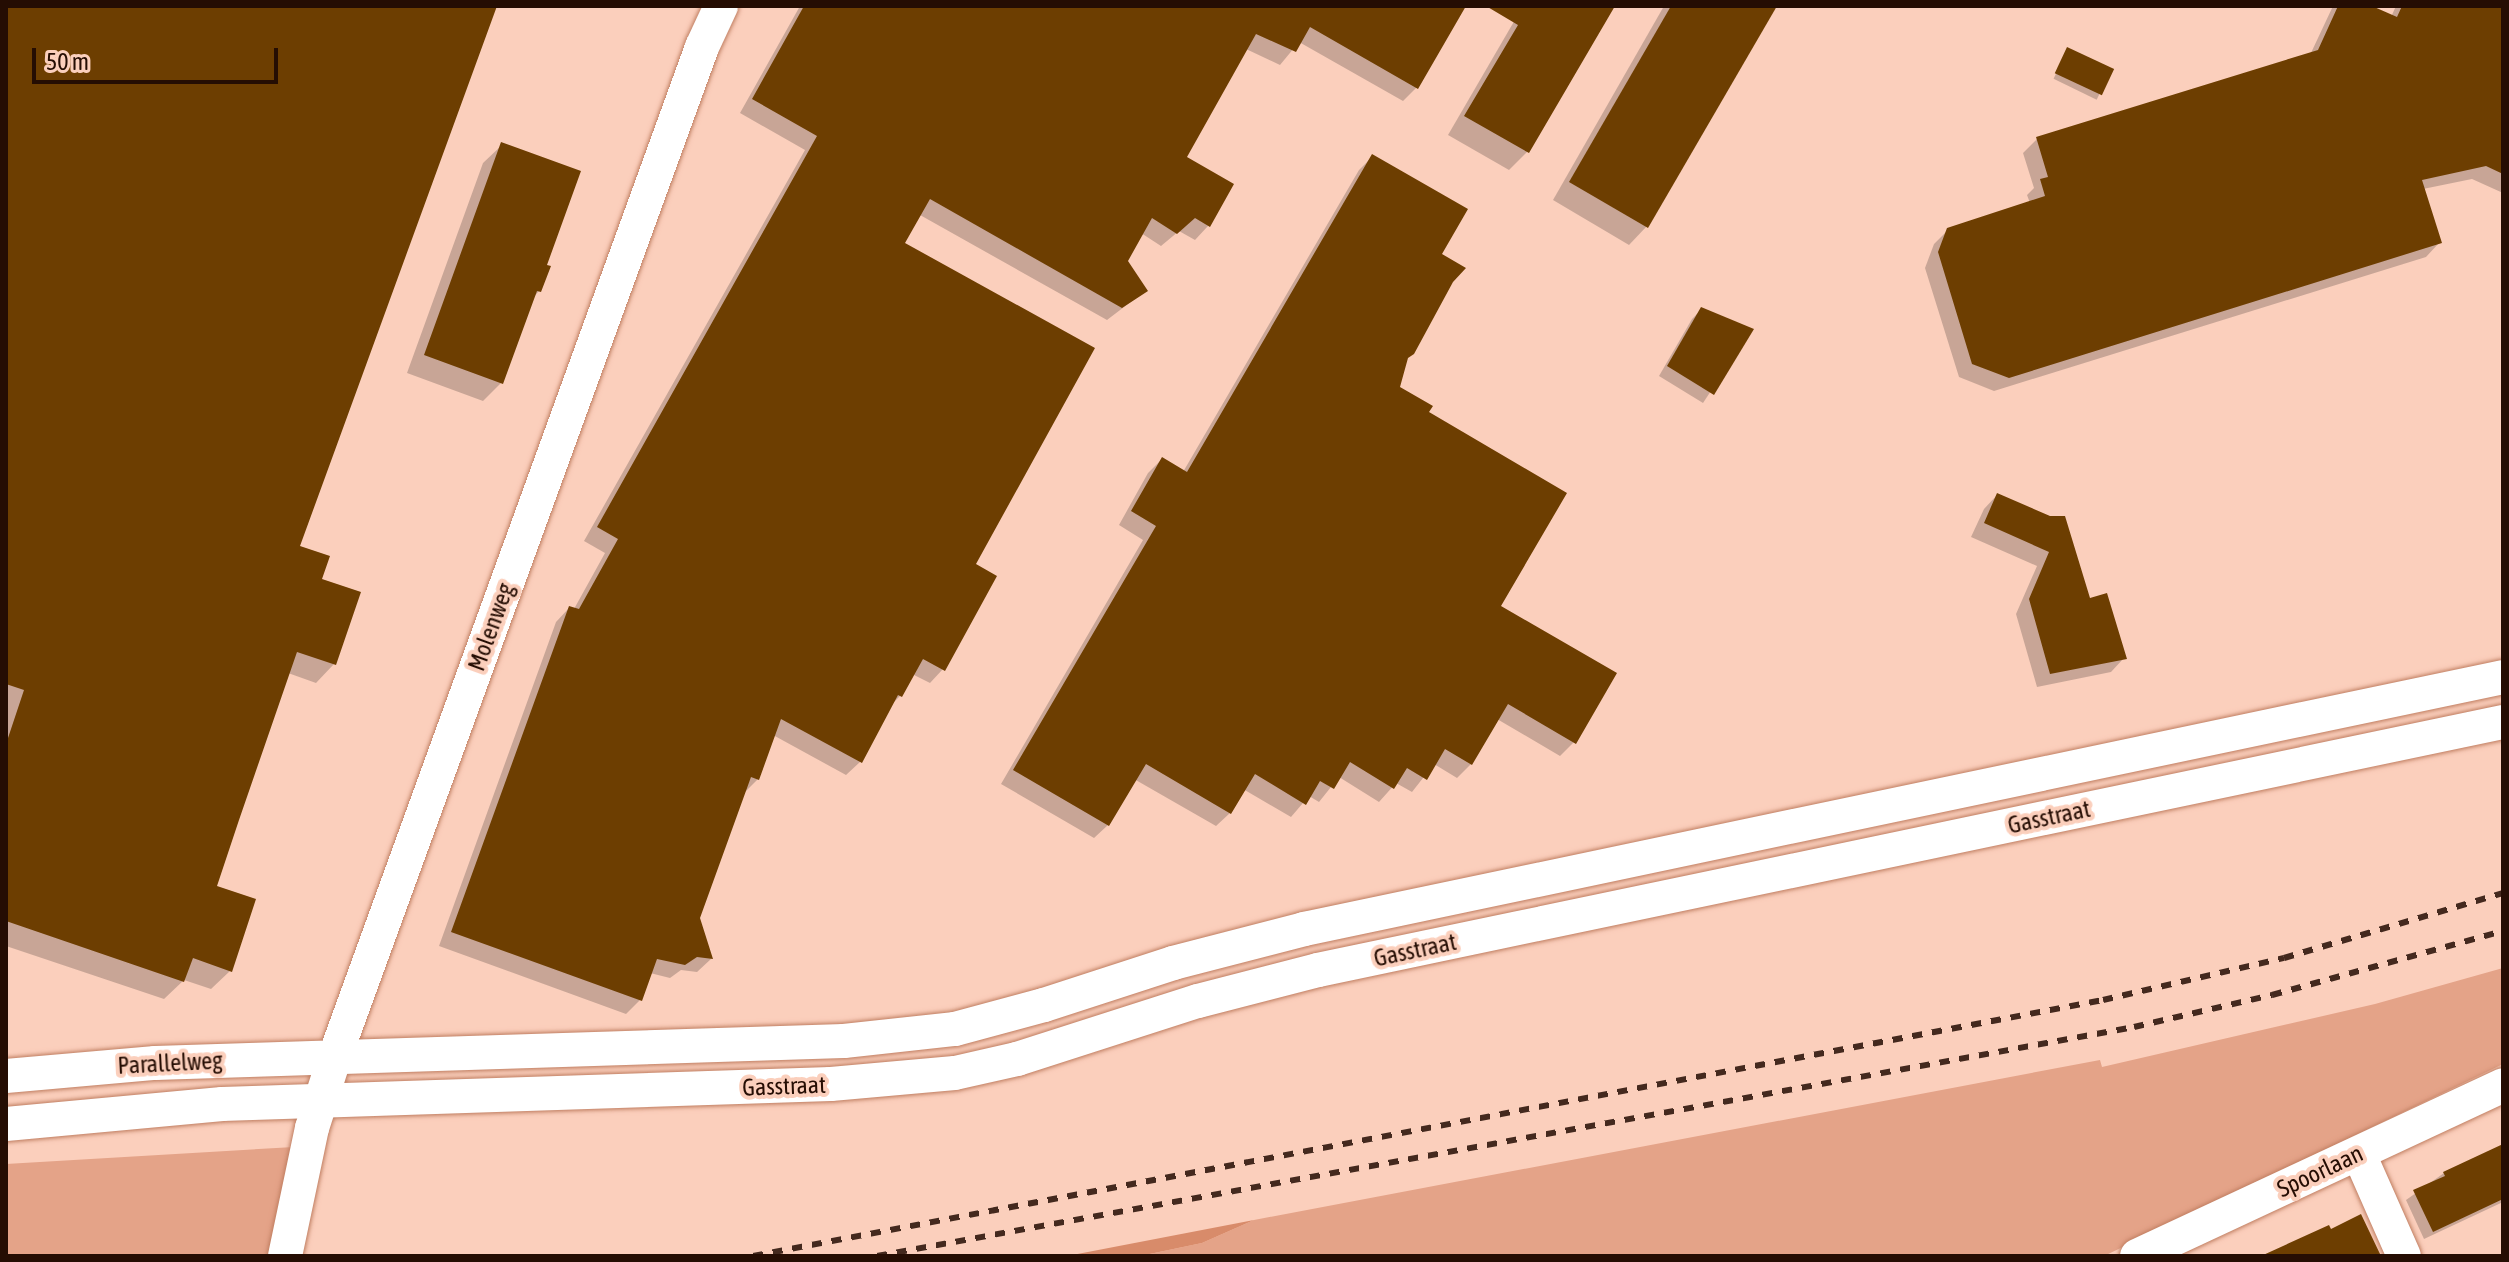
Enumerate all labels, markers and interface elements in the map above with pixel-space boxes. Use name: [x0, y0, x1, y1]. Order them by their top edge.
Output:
scale bar: [36, 32, 282, 82]
text: 50 m: [46, 48, 89, 75]
street label: Molenweg: [462, 579, 520, 675]
street label: Gasstraat: [2005, 794, 2093, 840]
street label: Gasstraat: [1371, 927, 1459, 973]
street label: Parallelweg: [117, 1046, 223, 1080]
street label: Gasstraat: [742, 1070, 826, 1102]
street label: Spoorlaan: [2272, 1139, 2368, 1203]

